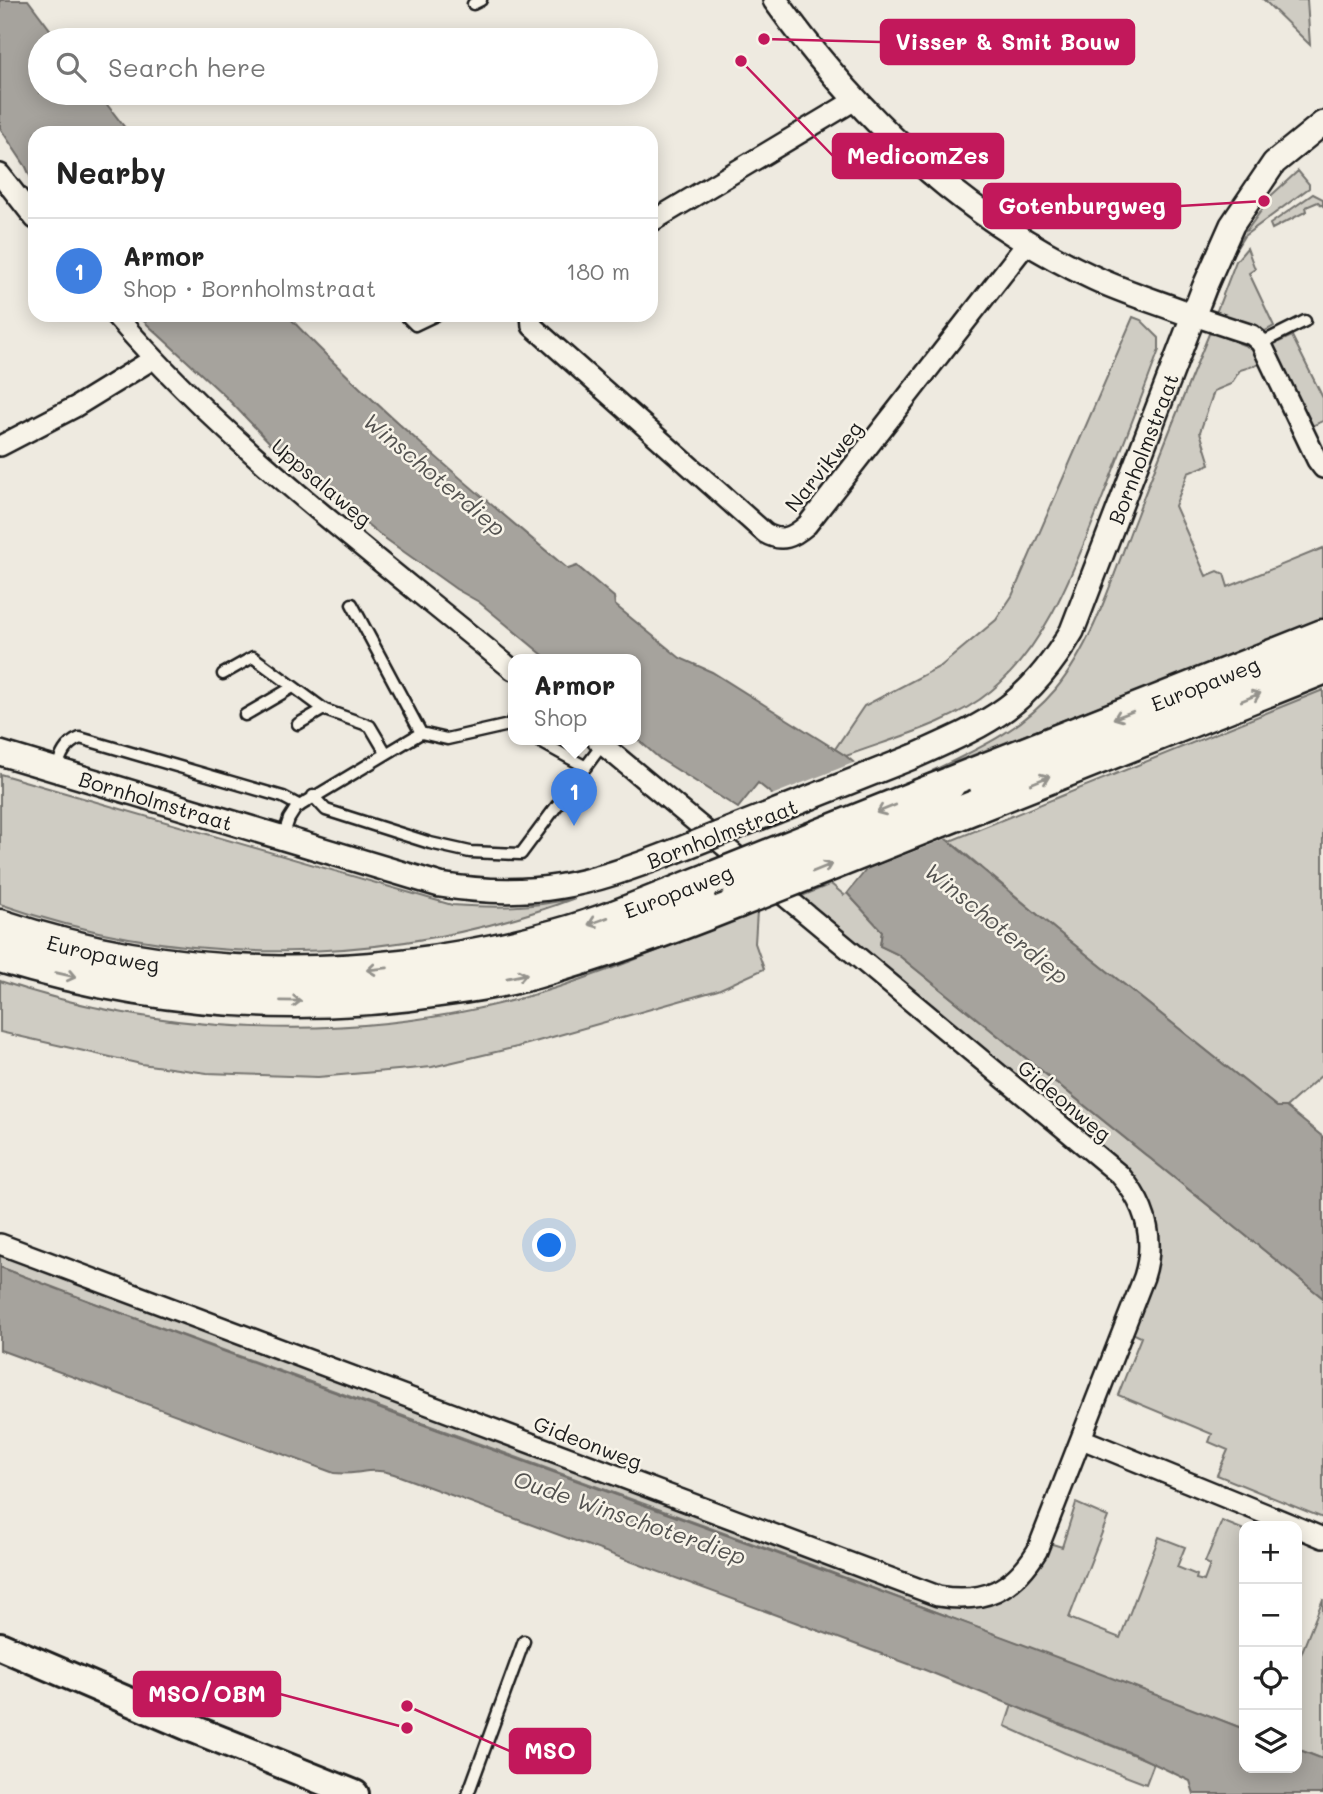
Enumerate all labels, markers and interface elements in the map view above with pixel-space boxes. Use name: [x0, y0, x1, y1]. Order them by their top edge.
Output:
callout: Visser & Smit Bouw: [881, 20, 1134, 64]
text: Visser & Smit Bouw: [896, 26, 1120, 56]
search box: [28, 28, 658, 105]
icon: search: [52, 48, 90, 86]
text: Search here: [108, 50, 266, 84]
callout: MedicomZes: [833, 134, 1003, 178]
text: MedicomZes: [847, 140, 989, 170]
text: Nearby: [56, 152, 166, 192]
callout: Gotenburgweg: [984, 184, 1180, 228]
text: Gotenburgweg: [998, 190, 1166, 220]
text: Armor: [123, 239, 205, 273]
text: 1: [74, 256, 84, 286]
text: 180 m: [566, 256, 630, 286]
text: Shop · Bornholmstraat: [123, 273, 376, 303]
street label: Bornholmstraat: [1101, 369, 1184, 528]
water label: Winschoterdiep: [357, 406, 513, 542]
street label: Narvikweg: [778, 415, 868, 517]
street label: Uppsalaweg: [266, 432, 378, 532]
street label: Europaweg: [1147, 649, 1263, 716]
popup: [508, 654, 641, 745]
text: Armor: [534, 668, 615, 702]
one-way arrow: [1240, 689, 1262, 702]
text: Shop: [534, 702, 587, 732]
one-way arrow: [1112, 709, 1134, 722]
street label: Bornholmstraat: [76, 764, 236, 836]
pin: 1: [551, 768, 597, 826]
one-way arrow: [1029, 773, 1050, 786]
street label: Bornholmstraat: [643, 792, 801, 874]
one-way arrow: [875, 803, 897, 816]
water label: Winschoterdiep: [919, 856, 1075, 990]
street label: Europaweg: [620, 858, 736, 924]
one-way arrow: [811, 860, 833, 873]
one-way arrow: [588, 916, 610, 929]
street label: Europaweg: [44, 928, 161, 977]
one-way arrow: [366, 963, 389, 976]
one-way arrow: [54, 969, 77, 982]
one-way arrow: [505, 969, 528, 983]
one-way arrow: [279, 994, 302, 1008]
street label: Gideonweg: [1013, 1053, 1117, 1147]
your location: [532, 1228, 566, 1262]
street label: Gideonweg: [530, 1409, 646, 1475]
water label: Oude Winschoterdiep: [510, 1463, 750, 1571]
map controls: [1239, 1521, 1302, 1773]
button: +: [1239, 1521, 1302, 1584]
button: −: [1239, 1584, 1302, 1647]
button: locate: [1239, 1647, 1302, 1710]
callout: MSO/OBM: [134, 1672, 280, 1716]
text: MSO/OBM: [148, 1678, 266, 1708]
button: layers: [1239, 1710, 1302, 1773]
callout: MSO: [510, 1729, 590, 1773]
text: MSO: [524, 1735, 576, 1765]

